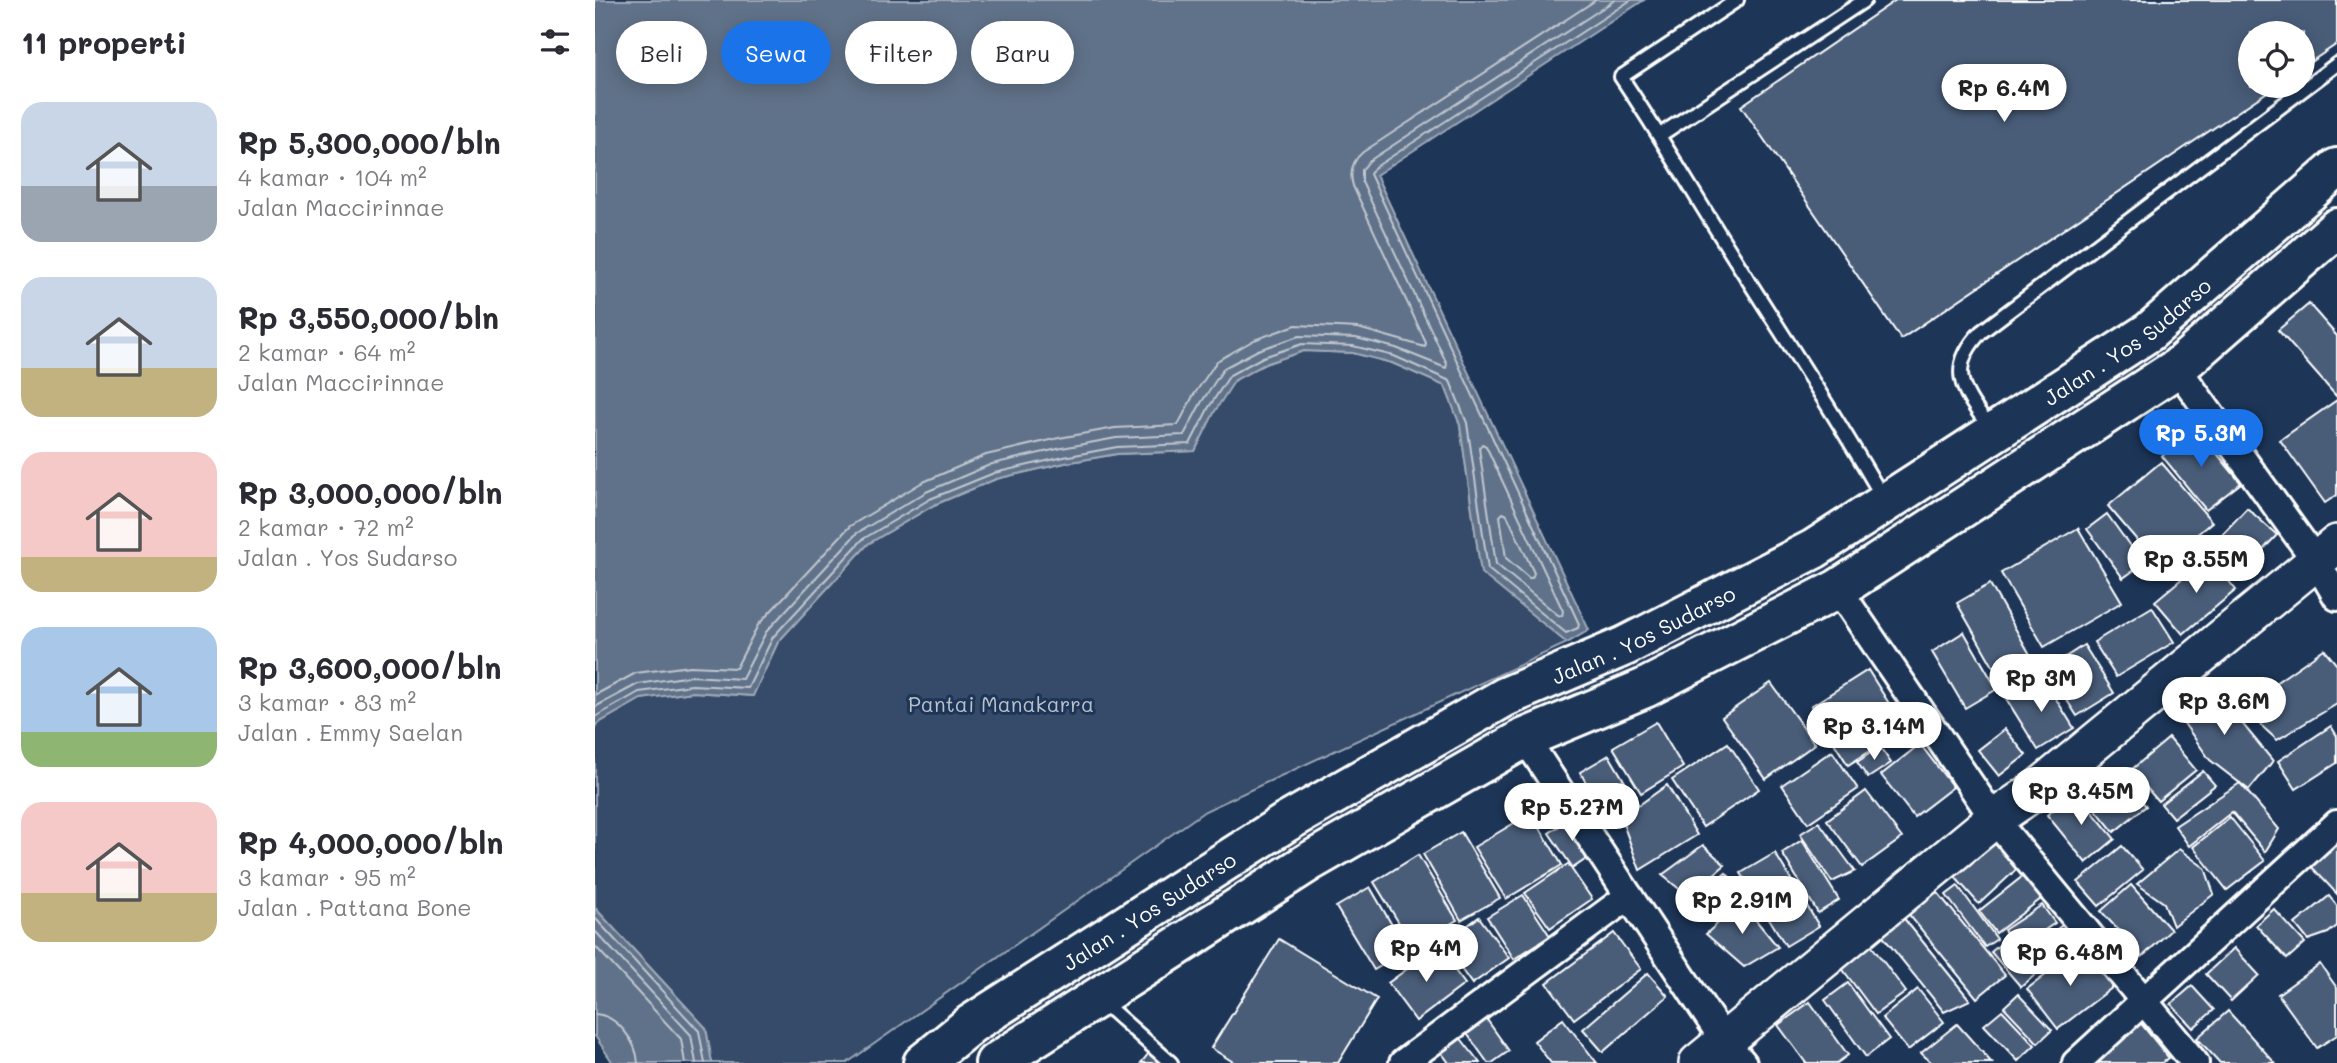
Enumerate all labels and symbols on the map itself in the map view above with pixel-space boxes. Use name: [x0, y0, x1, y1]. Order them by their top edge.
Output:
pin: Rp 6.4M: [1939, 64, 2069, 124]
street label: Jalan . Yos Sudarso: [2038, 271, 2216, 410]
pin: Rp 5.3M: [2136, 410, 2266, 469]
pin: Rp 3.55M: [2124, 536, 2268, 595]
street label: Jalan . Yos Sudarso: [1547, 578, 1739, 689]
pin: Rp 3M: [1992, 654, 2090, 714]
pin: Rp 3.6M: [2159, 678, 2289, 737]
park label: Pantai Manakarra: [908, 690, 1094, 717]
pin: Rp 3.14M: [1802, 702, 1946, 762]
pin: Rp 3.45M: [2009, 768, 2153, 827]
pin: Rp 5.27M: [1500, 784, 1644, 843]
street label: Jalan . Yos Sudarso: [1057, 845, 1241, 976]
pin: Rp 2.91M: [1670, 876, 1814, 936]
pin: Rp 4M: [1377, 925, 1475, 984]
pin: Rp 6.48M: [1998, 928, 2142, 988]

